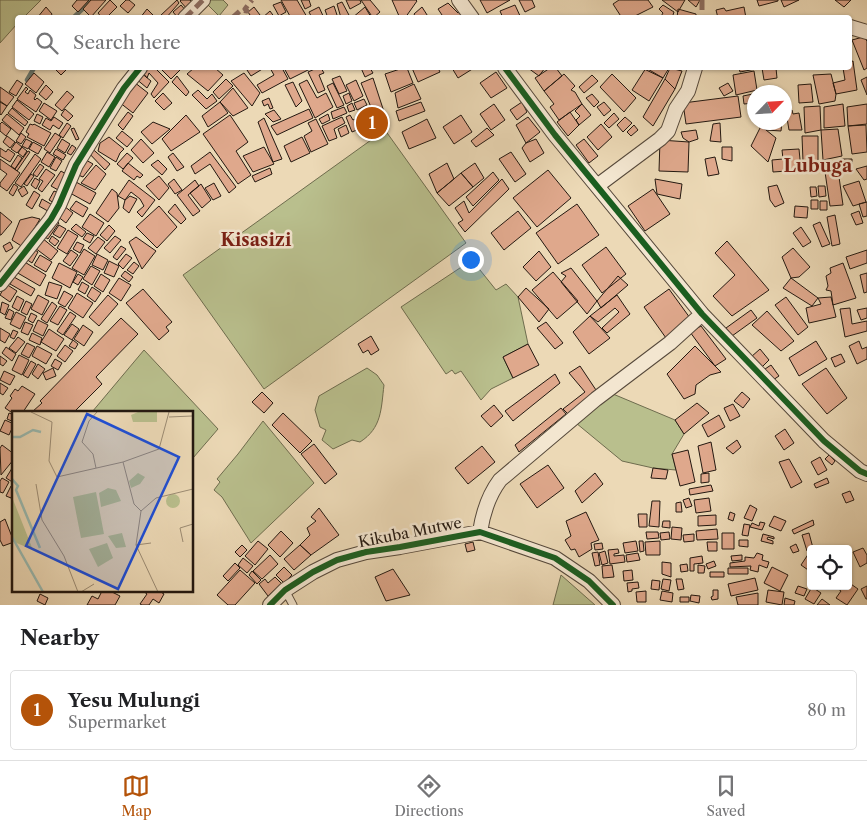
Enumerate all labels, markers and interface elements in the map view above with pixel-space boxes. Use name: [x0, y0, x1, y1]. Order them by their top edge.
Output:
search box: [15, 15, 852, 70]
icon: search: [33, 29, 61, 57]
text: Search here: [73, 31, 181, 54]
north arrow: [747, 85, 792, 130]
pin: 1: [356, 104, 388, 142]
district label: Lubuga: [784, 155, 853, 177]
district label: Kisasizi: [221, 229, 292, 251]
your location: [458, 247, 484, 273]
inset map: [12, 411, 194, 592]
street label: Kikuba Mutwe: [357, 513, 463, 551]
map controls: [807, 545, 852, 590]
button: locate: [807, 545, 852, 590]
text: Nearby: [20, 625, 99, 650]
text: Yesu Mulungi: [68, 689, 200, 712]
text: 1: [33, 700, 41, 720]
text: 80 m: [807, 700, 846, 720]
text: Supermarket: [68, 712, 166, 732]
tab: Map: [121, 772, 152, 820]
tab: Directions: [394, 772, 464, 820]
tab: Saved: [707, 772, 745, 820]

